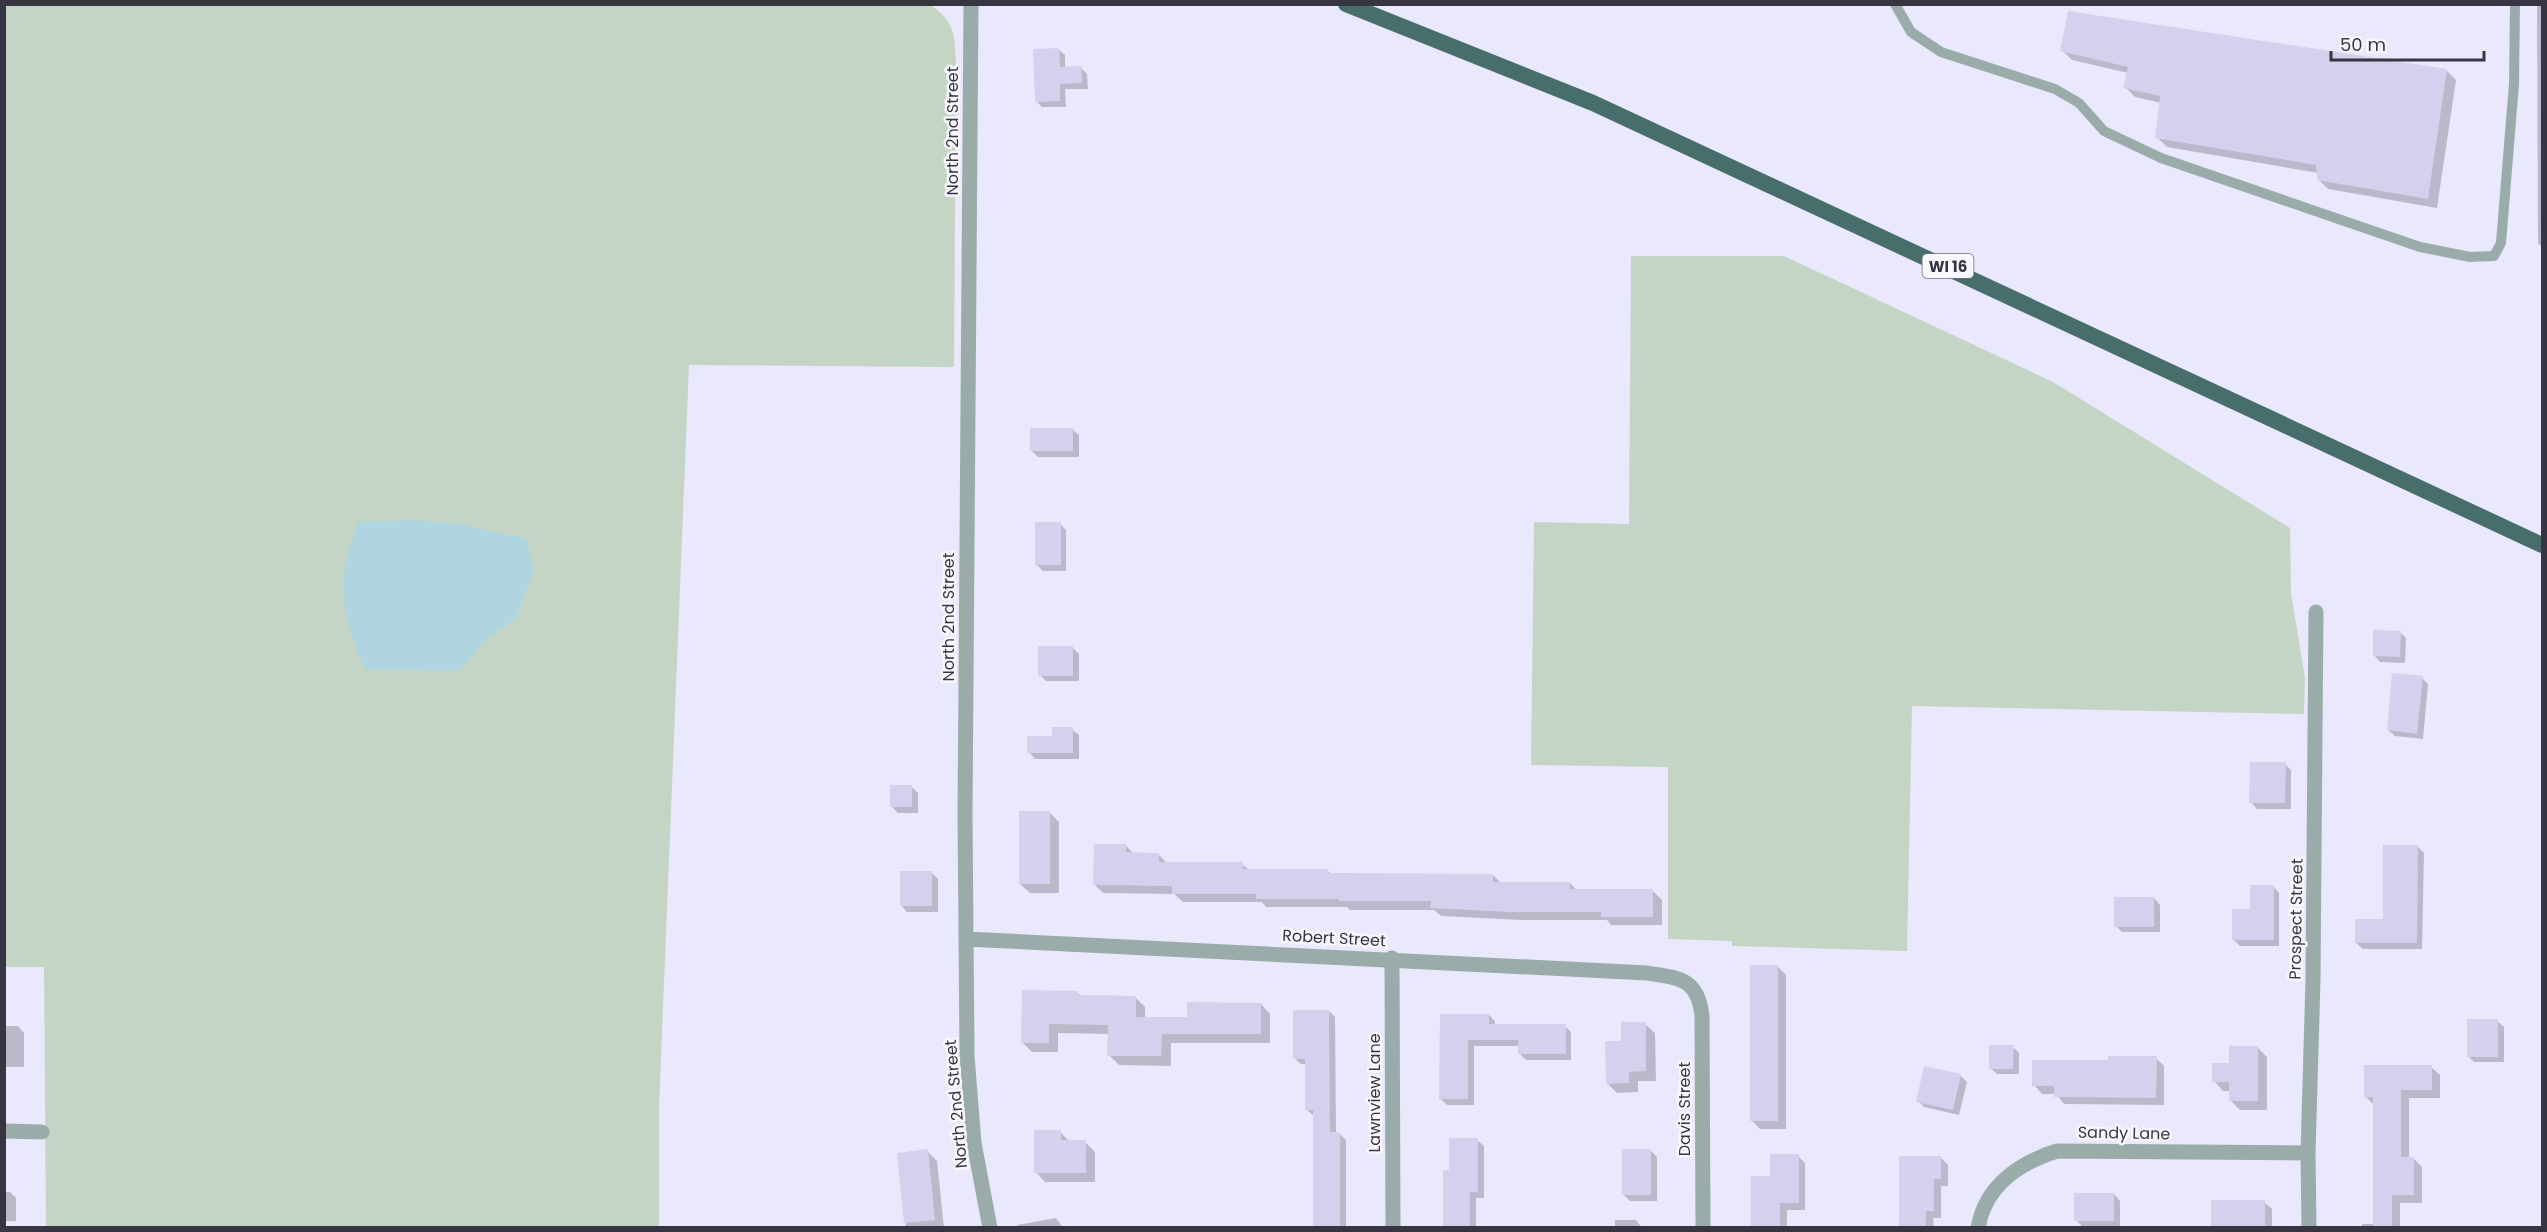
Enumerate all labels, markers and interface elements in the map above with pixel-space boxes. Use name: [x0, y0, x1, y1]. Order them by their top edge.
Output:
scale bar: [2331, 24, 2484, 62]
text: 50 m: [2340, 32, 2386, 57]
street label: North 2nd Street: [941, 66, 964, 196]
road number: WI 16: [1922, 254, 1974, 278]
street label: North 2nd Street: [937, 552, 960, 682]
street label: Prospect Street: [2283, 858, 2309, 980]
street label: Robert Street: [1282, 924, 1387, 952]
street label: Lawnview Lane: [1363, 1033, 1386, 1153]
street label: North 2nd Street: [939, 1038, 973, 1169]
street label: Davis Street: [1673, 1062, 1696, 1156]
street label: Sandy Lane: [2078, 1121, 2170, 1145]

